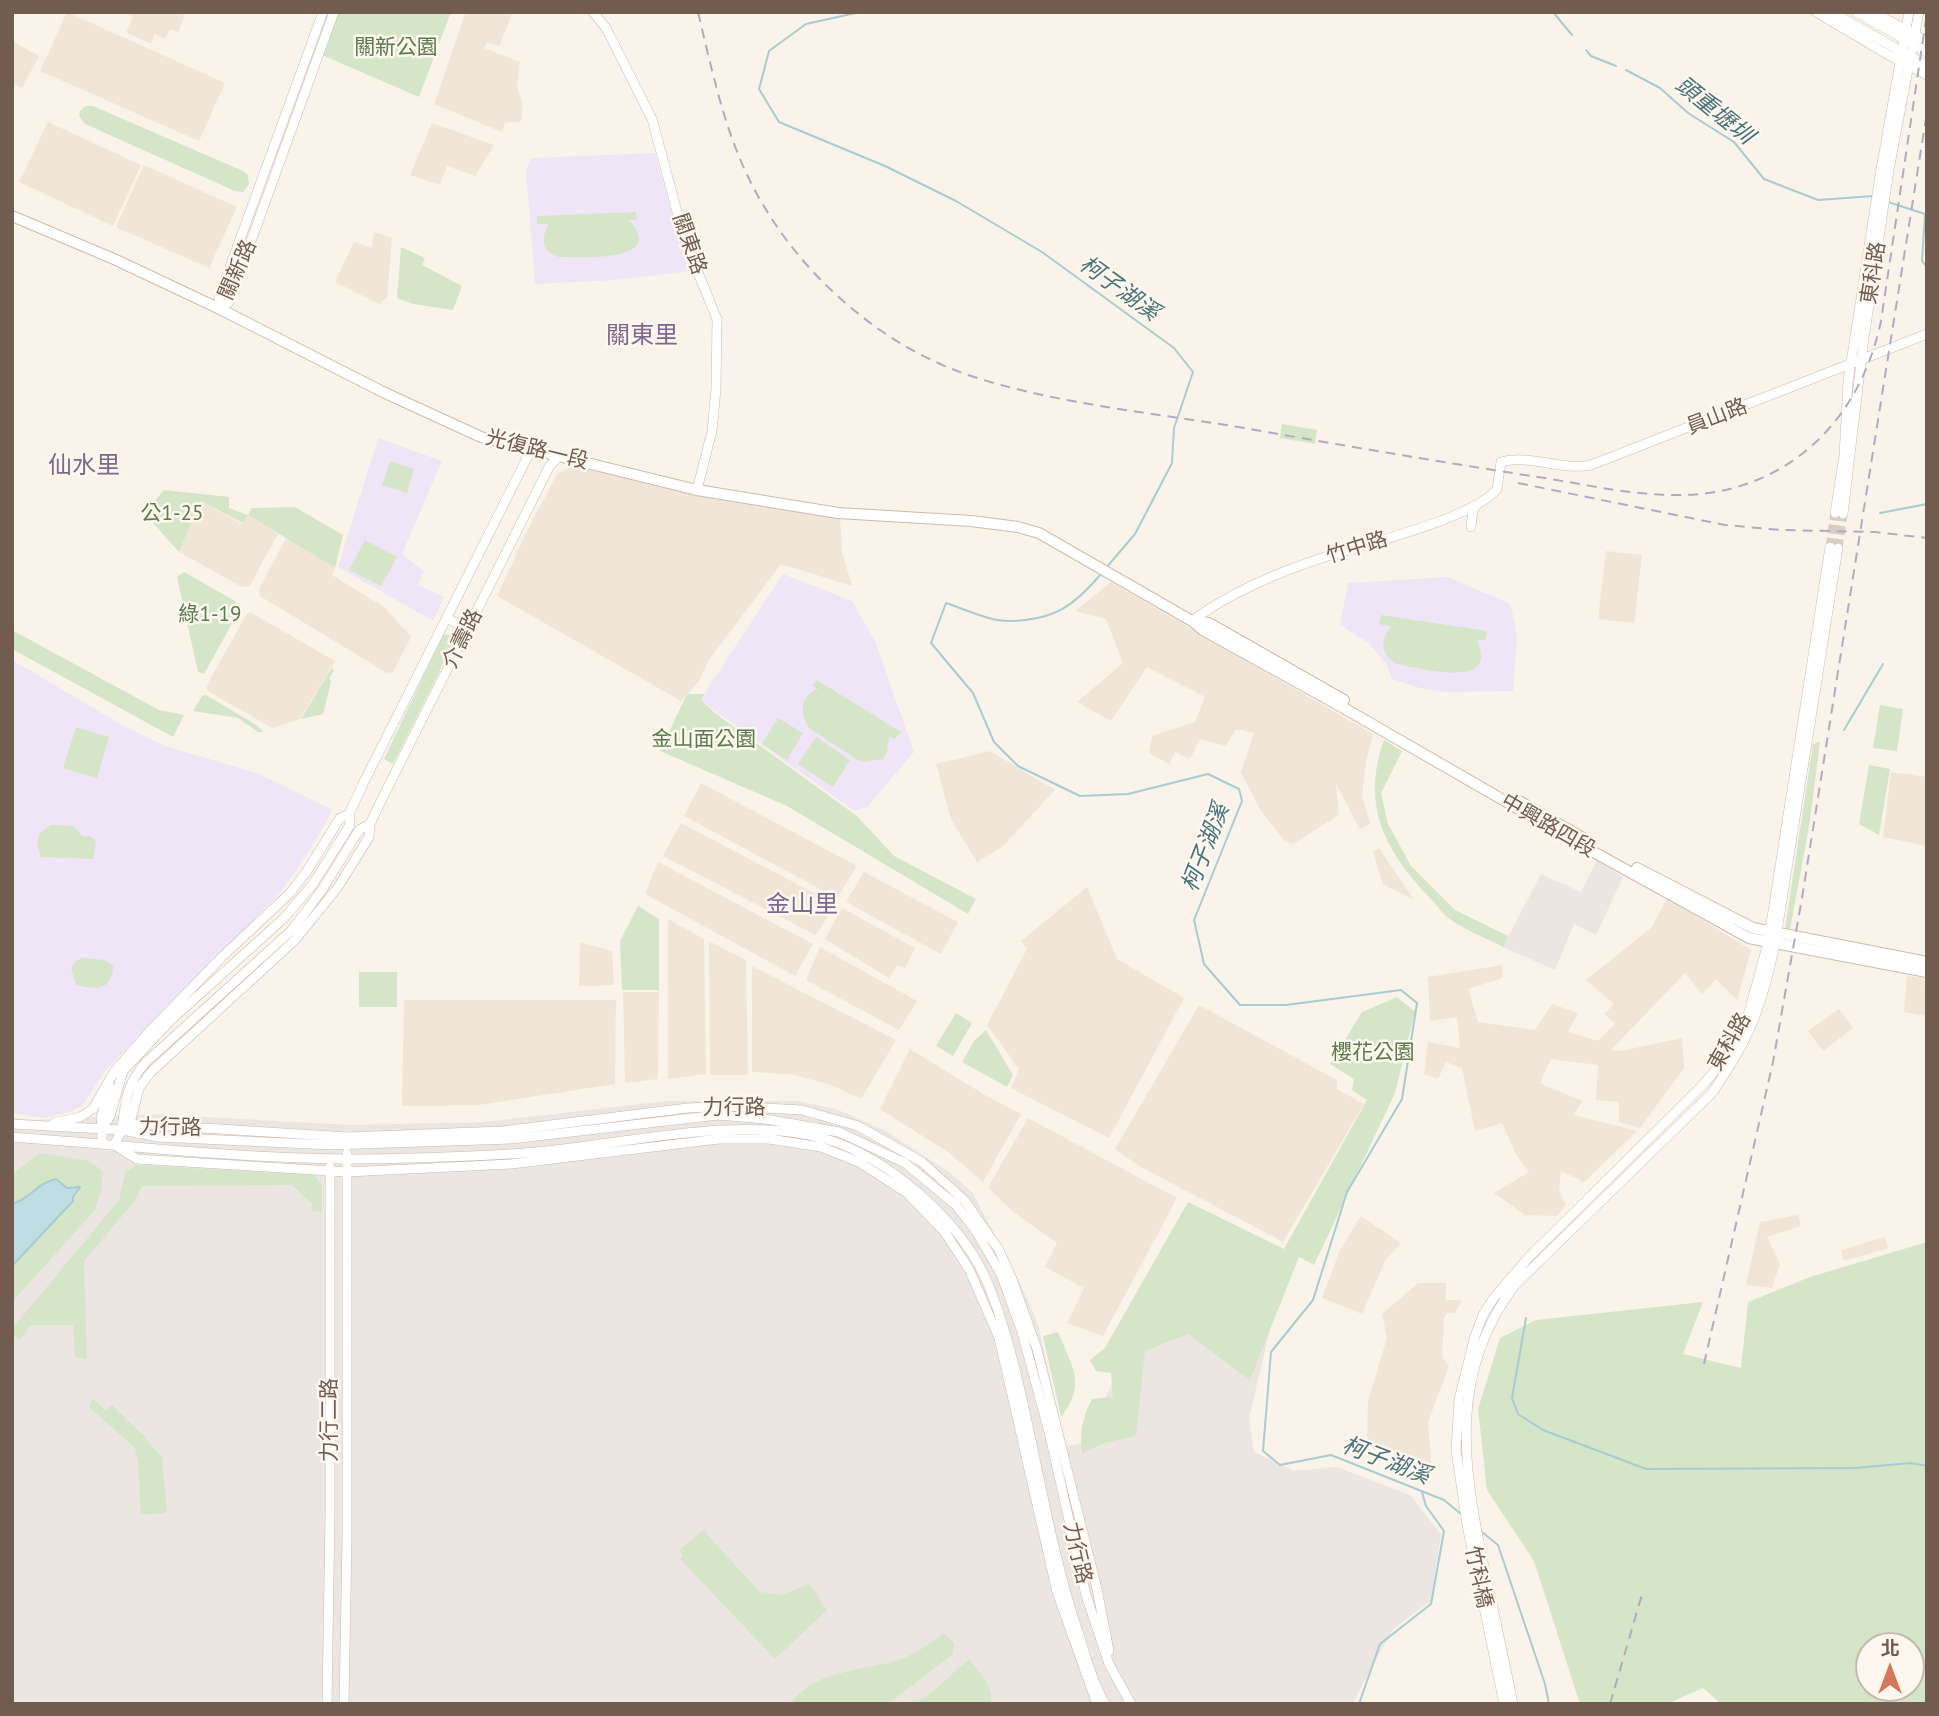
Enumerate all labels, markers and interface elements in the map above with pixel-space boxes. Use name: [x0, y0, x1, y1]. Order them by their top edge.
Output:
park label: 關新公園: [354, 35, 438, 61]
water label: 頭重壢圳: [1670, 71, 1758, 151]
street label: 關東路: [667, 210, 711, 278]
street label: 關新路: [214, 236, 262, 304]
street label: 東科路: [1857, 240, 1891, 306]
water label: 柯子湖溪: [1074, 251, 1164, 327]
district label: 關東里: [606, 322, 678, 350]
street label: 員山路: [1683, 394, 1751, 440]
street label: 光復路一段: [483, 425, 591, 475]
district label: 仙水里: [48, 452, 120, 480]
park label: 公1-25: [141, 501, 203, 527]
street label: 竹中路: [1323, 527, 1391, 569]
park label: 綠1-19: [179, 602, 241, 628]
street label: 介壽路: [438, 605, 488, 673]
park label: 金山面公園: [652, 727, 756, 753]
street label: 中興路四段: [1496, 789, 1600, 863]
water label: 柯子湖溪: [1177, 800, 1235, 896]
district label: 金山里: [766, 891, 838, 919]
street label: 東科路: [1703, 1008, 1757, 1076]
park label: 櫻花公園: [1331, 1040, 1415, 1066]
street label: 力行路: [703, 1095, 765, 1121]
street label: 力行路: [138, 1115, 202, 1141]
street label: 力行二路: [317, 1378, 343, 1462]
water label: 柯子湖溪: [1338, 1432, 1434, 1490]
street label: 力行路: [1058, 1519, 1096, 1587]
street label: 竹科橋: [1459, 1544, 1497, 1610]
north arrow: [1855, 1632, 1925, 1702]
text: 北: [1880, 1636, 1900, 1660]

